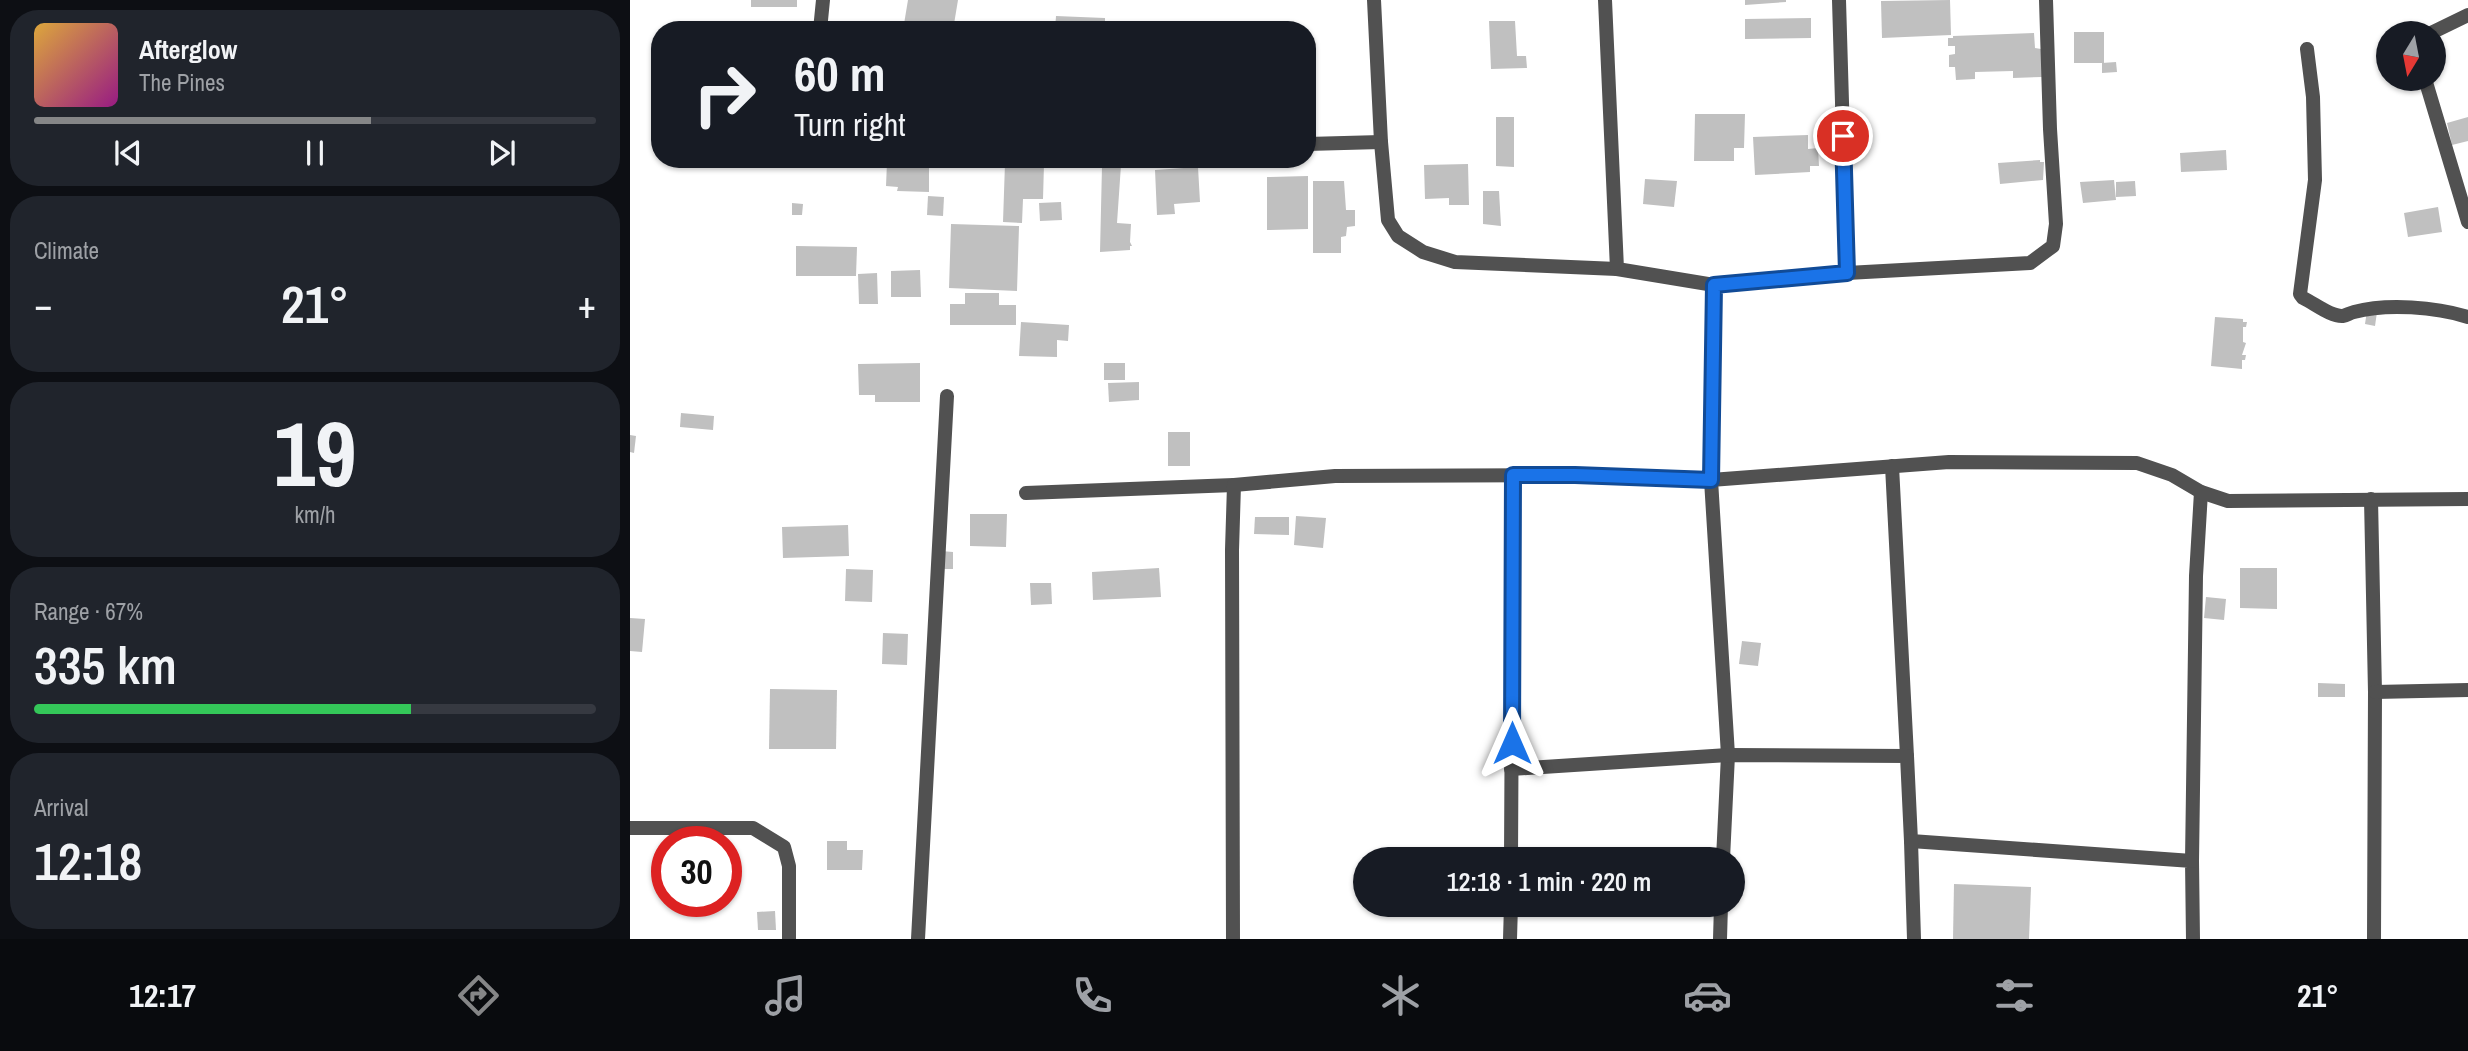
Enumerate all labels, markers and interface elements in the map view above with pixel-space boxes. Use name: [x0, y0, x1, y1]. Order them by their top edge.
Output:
north arrow: [2376, 21, 2446, 91]
map controls: [2376, 21, 2446, 91]
text: Afterglow: [139, 32, 237, 67]
text: 60 m: [794, 40, 886, 106]
icon: right: [679, 49, 770, 140]
text: The Pines: [139, 67, 225, 98]
text: Turn right: [794, 103, 906, 146]
pin: [1813, 106, 1873, 166]
icon: arrive: [1824, 117, 1862, 155]
icon: previous: [109, 134, 147, 172]
icon: pause: [296, 134, 334, 172]
icon: next: [483, 134, 521, 172]
text: Climate: [34, 235, 99, 266]
text: 21°: [281, 269, 349, 339]
text: −: [34, 279, 52, 330]
text: +: [578, 279, 596, 330]
text: 19: [274, 392, 357, 514]
text: km/h: [295, 499, 335, 530]
text: Range · 67%: [34, 596, 143, 627]
text: 335 km: [34, 630, 177, 700]
position arrow: [1475, 706, 1549, 780]
text: Arrival: [34, 792, 89, 823]
text: 12:18: [34, 826, 142, 896]
speed limit sign: 30: [651, 826, 742, 917]
text: 12:18 · 1 min · 220 m: [1447, 864, 1651, 899]
icon: directions: [454, 971, 503, 1020]
icon: music: [761, 971, 810, 1020]
icon: phone: [1068, 971, 1117, 1020]
icon: climate: [1376, 971, 1425, 1020]
icon: car: [1683, 971, 1732, 1020]
icon: filters: [1990, 971, 2039, 1020]
text: 12:17: [129, 974, 196, 1017]
text: 21°: [2297, 974, 2339, 1017]

